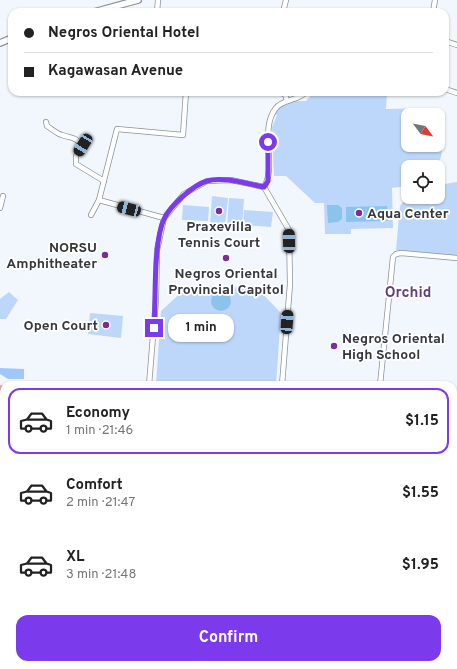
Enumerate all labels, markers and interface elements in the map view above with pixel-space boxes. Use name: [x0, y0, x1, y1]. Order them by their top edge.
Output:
text: Negros Oriental Hotel: [48, 24, 200, 43]
text: Kagawasan Avenue: [48, 62, 183, 81]
north arrow: [401, 108, 445, 152]
map controls: [401, 108, 445, 204]
car: [72, 132, 94, 158]
route start: [259, 133, 277, 151]
button: locate: [401, 160, 445, 204]
car: [116, 200, 142, 218]
marker: Praxevilla Tennis Court: [214, 206, 224, 216]
place label: Aqua Center: [367, 206, 449, 223]
marker: Aqua Center: [354, 208, 364, 218]
place label: Praxevilla Tennis Court: [178, 219, 260, 252]
car: [283, 229, 295, 253]
place label: NORSU Amphitheater: [6, 240, 97, 273]
marker: NORSU Amphitheater: [100, 250, 110, 260]
marker: Negros Oriental Provincial Capitol: [221, 253, 231, 263]
place label: Negros Oriental Provincial Capitol: [168, 266, 284, 299]
district label: Orchid: [385, 284, 431, 303]
car: [280, 310, 294, 334]
callout: 1 min: [168, 314, 234, 342]
place label: Open Court: [24, 318, 98, 335]
route end: [145, 319, 163, 337]
marker: Open Court: [101, 320, 111, 330]
text: 1 min: [185, 320, 217, 336]
place label: Negros Oriental High School: [342, 331, 445, 364]
marker: Negros Oriental High School: [329, 341, 339, 351]
icon: car: [18, 403, 54, 439]
text: Economy: [66, 404, 130, 423]
text: $1.15: [405, 412, 439, 431]
text: 1 min · 21:46: [66, 423, 133, 439]
icon: car: [18, 475, 54, 511]
text: Comfort: [66, 476, 123, 495]
text: $1.55: [402, 484, 439, 503]
text: 2 min · 21:47: [66, 495, 135, 511]
icon: car: [18, 547, 54, 583]
text: XL: [66, 548, 84, 567]
text: $1.95: [402, 556, 439, 575]
text: 3 min · 21:48: [66, 567, 136, 583]
button: Confirm: [16, 615, 441, 661]

